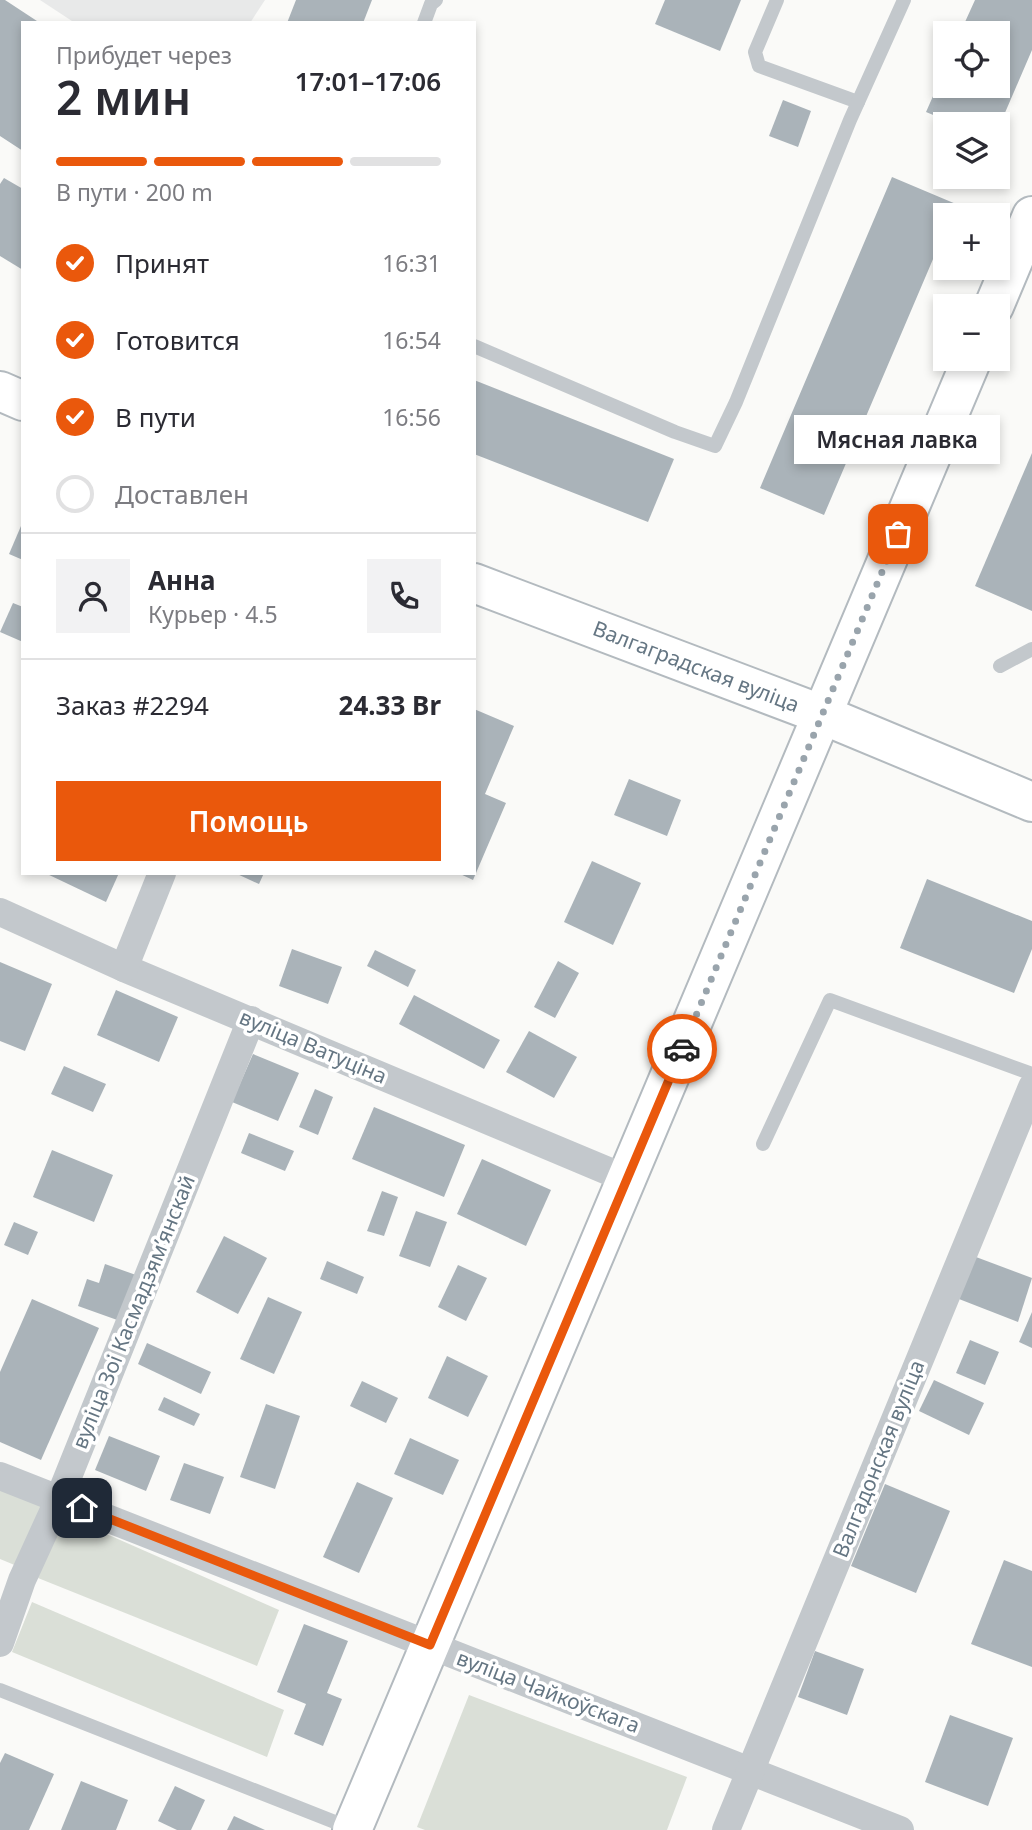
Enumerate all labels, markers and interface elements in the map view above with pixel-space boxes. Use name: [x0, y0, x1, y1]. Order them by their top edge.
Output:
map controls: [933, 21, 1010, 371]
button: locate: [933, 21, 1010, 98]
text: Прибудет через: [56, 39, 232, 71]
text: 17:01–17:06: [295, 63, 441, 99]
text: 2 мин: [56, 66, 191, 128]
button: layers: [933, 112, 1010, 189]
text: В пути · 200 m: [56, 176, 213, 208]
button: +: [933, 203, 1010, 280]
icon: check: [56, 244, 94, 282]
text: Принят: [115, 245, 209, 281]
text: 16:31: [382, 247, 441, 279]
button: −: [933, 294, 1010, 371]
icon: check: [56, 321, 94, 359]
text: Готовится: [115, 322, 240, 358]
text: 16:54: [382, 324, 441, 356]
icon: check: [56, 398, 94, 436]
text: В пути: [115, 399, 196, 435]
text: 16:56: [382, 401, 441, 433]
callout: Мясная лавка: [795, 415, 1001, 464]
text: Мясная лавка: [816, 423, 978, 455]
text: Доставлен: [115, 476, 249, 512]
pin: [868, 504, 928, 564]
icon: bag: [879, 515, 917, 553]
button: person: [56, 559, 130, 633]
button: phone: [367, 559, 441, 633]
text: Анна: [148, 562, 216, 598]
text: Курьер · 4.5: [148, 598, 278, 630]
street label: Валгаградская вуліца: [589, 614, 804, 718]
text: Заказ #2294: [56, 687, 209, 723]
text: 24.33 Br: [339, 687, 441, 723]
button: Помощь: [56, 781, 441, 861]
street label: вуліца Ватуціна: [235, 1002, 391, 1090]
courier: [647, 1014, 717, 1084]
icon: car: [663, 1030, 701, 1068]
street label: вуліца Зоі Касмадзямʼянскай: [65, 1171, 201, 1453]
street label: Валгадонская вуліца: [826, 1356, 930, 1561]
pin: [52, 1478, 112, 1538]
icon: home: [63, 1489, 101, 1527]
street label: вуліца Чайкоўскага: [453, 1643, 644, 1739]

